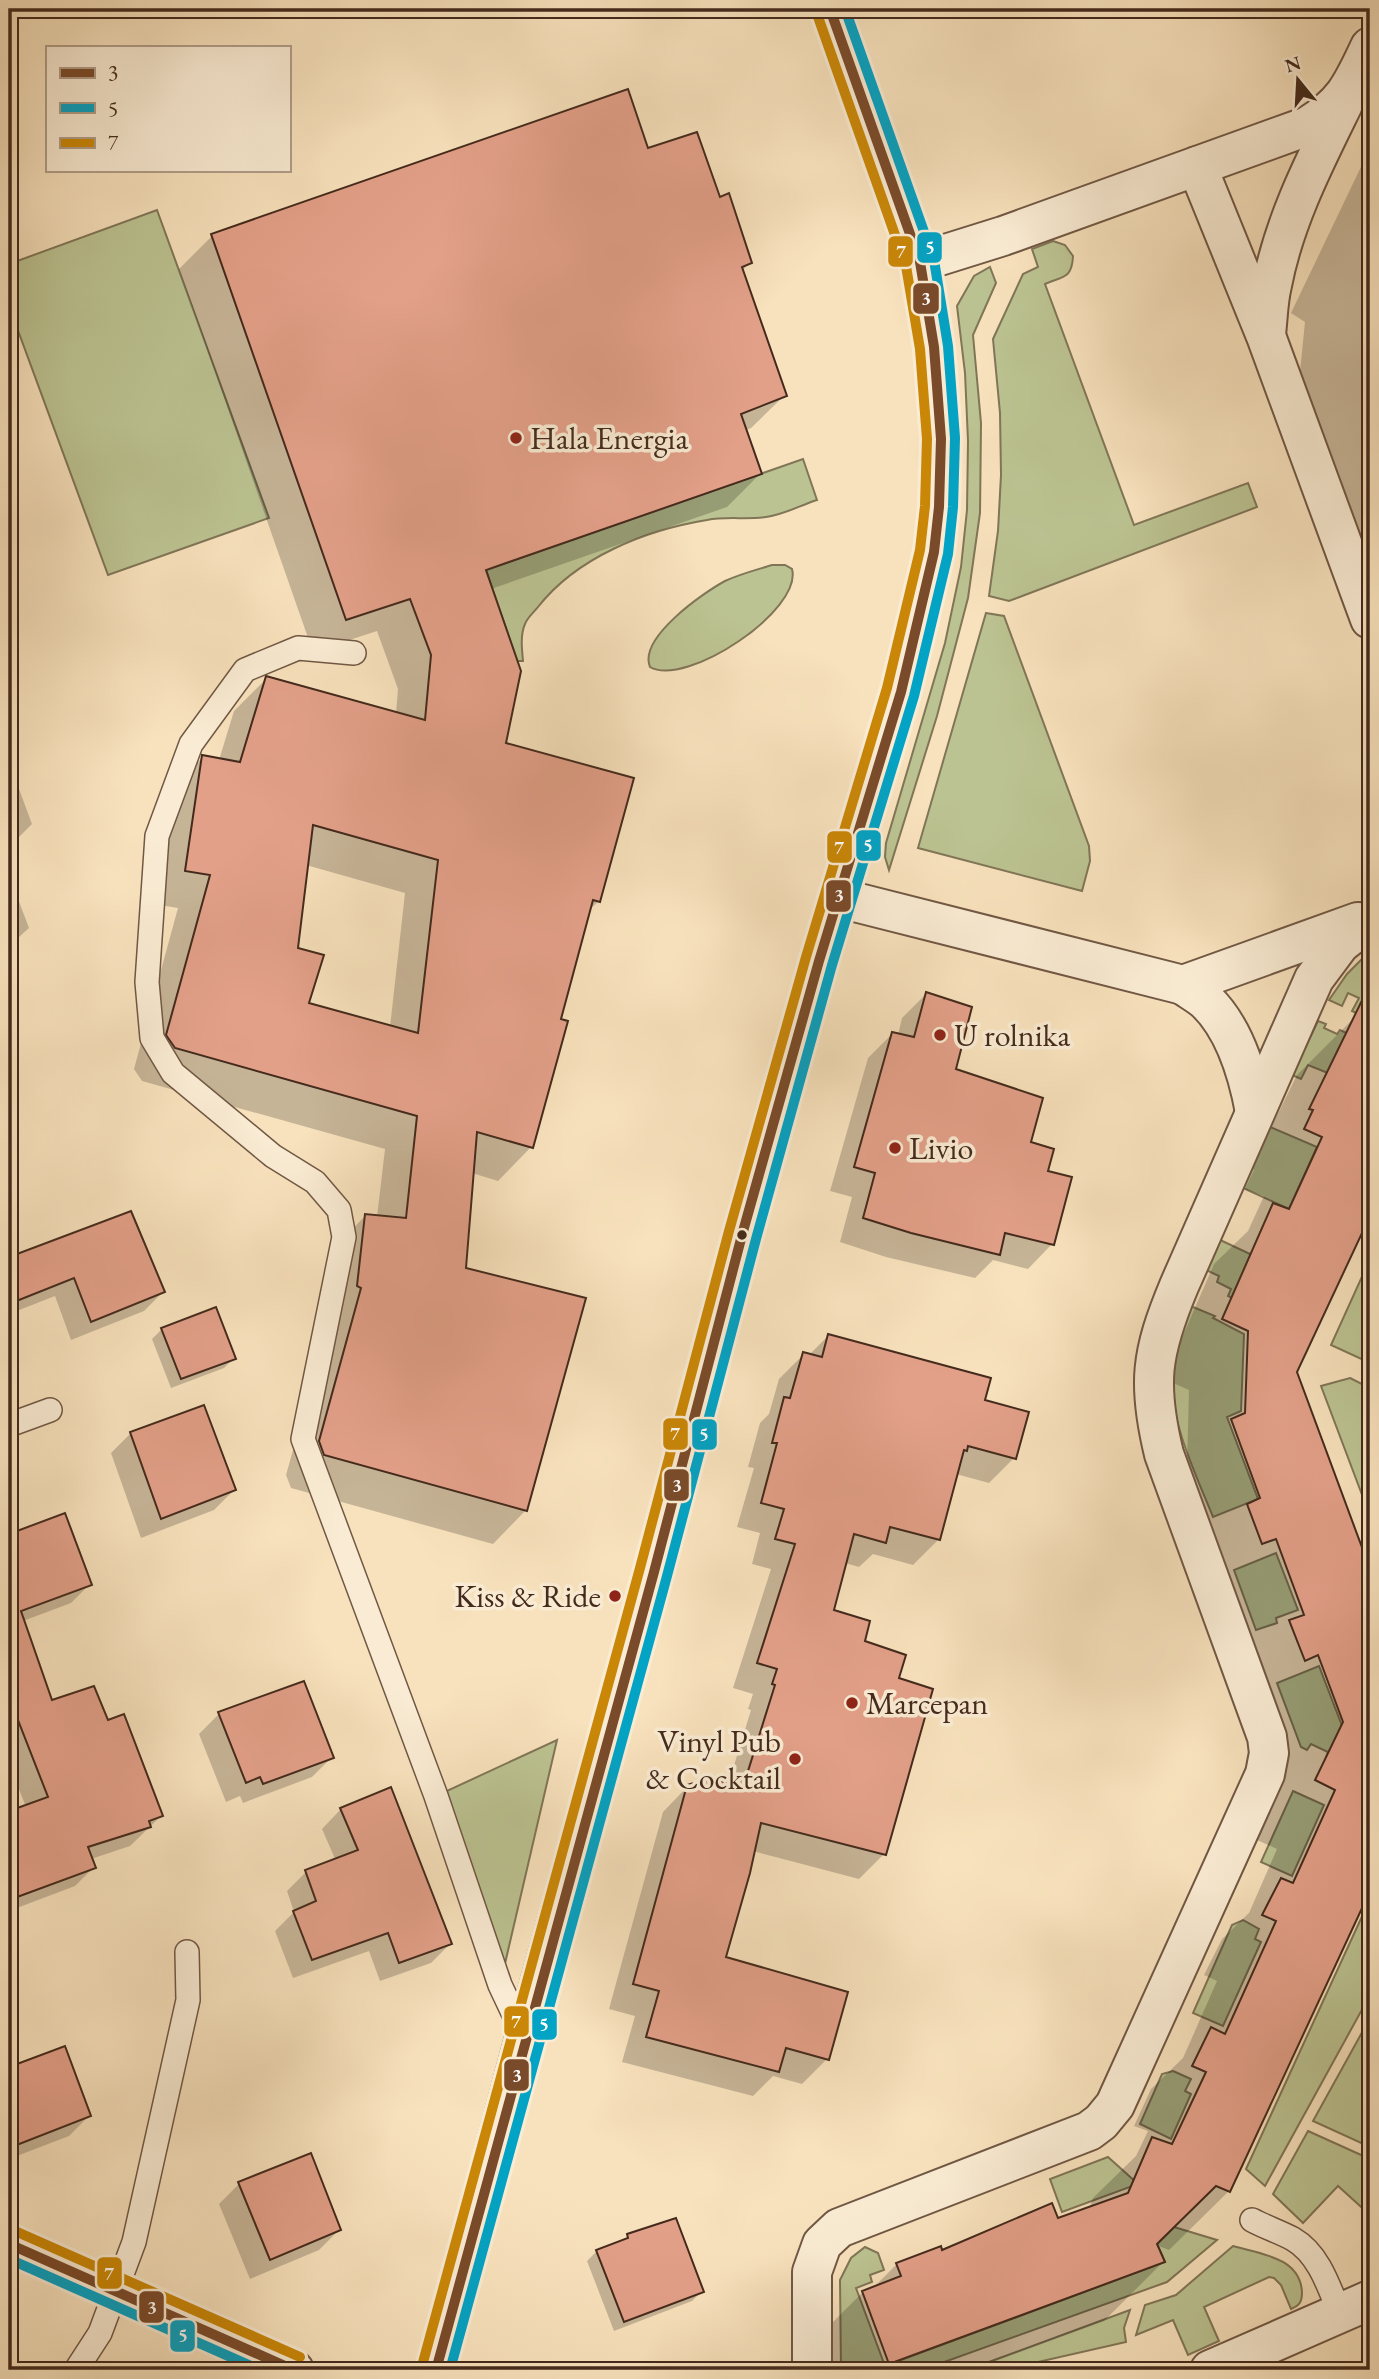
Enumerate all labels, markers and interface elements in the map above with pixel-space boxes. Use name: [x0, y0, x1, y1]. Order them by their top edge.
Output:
legend: [46, 46, 290, 172]
north arrow: [1264, 46, 1334, 116]
text: N: [1282, 50, 1305, 79]
text: 3: [108, 59, 118, 86]
text: 5: [108, 95, 118, 122]
text: 7: [108, 129, 119, 156]
line badge: 5: [916, 231, 943, 264]
line badge: 7: [887, 235, 914, 268]
text: 5: [925, 235, 935, 260]
text: 7: [896, 239, 907, 264]
line badge: 3: [912, 282, 940, 315]
text: 3: [921, 286, 931, 311]
place label: Hala Energia: [530, 417, 688, 459]
marker: Hala Energia: [508, 430, 524, 446]
line badge: 5: [855, 829, 882, 862]
line badge: 7: [826, 830, 853, 864]
text: 5: [863, 833, 873, 858]
text: 7: [834, 835, 845, 860]
line badge: 3: [825, 879, 852, 913]
text: 3: [834, 883, 844, 908]
place label: U rolnika: [954, 1014, 1070, 1056]
marker: U rolnika: [932, 1027, 948, 1043]
place label: Livio: [909, 1127, 973, 1169]
marker: Livio: [887, 1140, 903, 1156]
unlabelled marker: [735, 1228, 749, 1242]
line badge: 7: [662, 1417, 689, 1451]
line badge: 5: [691, 1418, 718, 1451]
text: 7: [670, 1421, 681, 1446]
text: 5: [699, 1422, 709, 1447]
line badge: 3: [663, 1468, 690, 1502]
text: 3: [672, 1473, 682, 1498]
place label: Kiss & Ride: [454, 1575, 601, 1617]
marker: Kiss & Ride: [607, 1588, 623, 1604]
place label: Marcepan: [866, 1682, 988, 1724]
marker: Marcepan: [844, 1695, 860, 1711]
place label: Vinyl Pub & Cocktail: [645, 1720, 781, 1799]
marker: Vinyl Pub & Cocktail: [787, 1751, 803, 1767]
line badge: 7: [503, 2005, 530, 2038]
line badge: 5: [531, 2008, 558, 2041]
text: 7: [511, 2009, 522, 2034]
text: 5: [539, 2012, 549, 2037]
line badge: 3: [503, 2058, 530, 2092]
text: 3: [512, 2063, 522, 2088]
line badge: 7: [96, 2256, 123, 2290]
text: 7: [104, 2261, 115, 2286]
line badge: 3: [138, 2290, 165, 2324]
text: 3: [147, 2295, 157, 2320]
line badge: 5: [169, 2319, 196, 2353]
text: 5: [178, 2323, 188, 2348]

